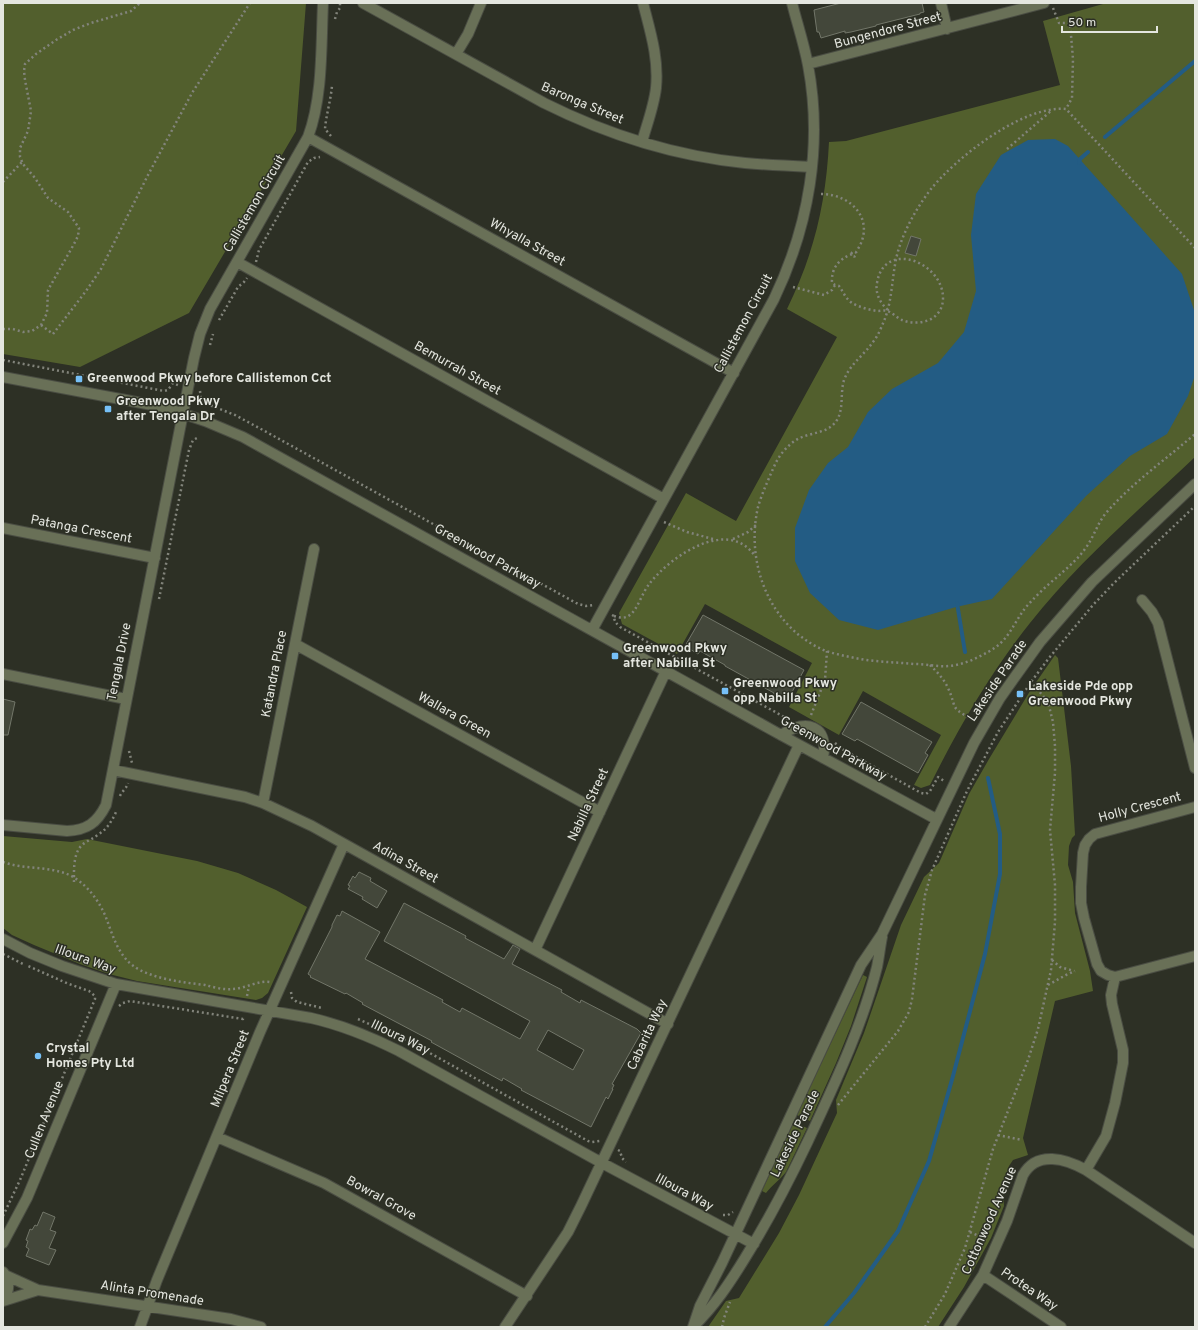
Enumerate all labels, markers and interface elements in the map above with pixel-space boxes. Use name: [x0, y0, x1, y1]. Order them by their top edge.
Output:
scale bar: [1062, 8, 1157, 34]
street label: Bungendore Street: [833, 9, 943, 53]
text: 50 m: [1068, 15, 1096, 31]
street label: Baronga Street: [538, 79, 626, 129]
street label: Callistemon Circuit: [220, 152, 290, 256]
street label: Whyalla Street: [486, 216, 568, 270]
street label: Callistemon Circuit: [711, 271, 777, 376]
street label: Bemurrah Street: [411, 338, 503, 400]
place label: Greenwood Pkwy before Callistemon Cct: [87, 371, 331, 387]
marker: Greenwood Pkwy before Callistemon Cct: [74, 374, 84, 384]
place label: Greenwood Pkwy after Tengala Dr: [116, 394, 221, 425]
marker: Greenwood Pkwy after Tengala Dr: [103, 404, 113, 414]
street label: Patanga Crescent: [29, 512, 133, 548]
street label: Greenwood Parkway: [431, 521, 543, 593]
street label: Tengala Drive: [105, 621, 135, 703]
street label: Katandra Place: [259, 629, 291, 719]
street label: Lakeside Parade: [965, 637, 1031, 725]
place label: Greenwood Pkwy after Nabilla St: [623, 641, 728, 672]
marker: Greenwood Pkwy after Nabilla St: [610, 651, 620, 661]
place label: Greenwood Pkwy opp Nabilla St: [733, 676, 838, 707]
place label: Lakeside Pde opp Greenwood Pkwy: [1028, 679, 1133, 710]
marker: Greenwood Pkwy opp Nabilla St: [720, 686, 730, 696]
street label: Wallara Green: [415, 689, 493, 743]
marker: Lakeside Pde opp Greenwood Pkwy: [1015, 689, 1025, 699]
street label: Greenwood Parkway: [777, 713, 889, 785]
street label: Nabilla Street: [565, 766, 613, 844]
street label: Holly Crescent: [1097, 789, 1183, 827]
street label: Adina Street: [369, 838, 441, 888]
street label: Illoura Way: [52, 942, 118, 978]
street label: Cabarita Way: [625, 997, 672, 1073]
street label: Illoura Way: [368, 1017, 432, 1059]
street label: Milpera Street: [208, 1028, 254, 1110]
place label: Crystal Homes Pty Ltd: [46, 1041, 135, 1072]
marker: Crystal Homes Pty Ltd: [33, 1051, 43, 1061]
street label: Cullen Avenue: [22, 1079, 68, 1161]
street label: Lakeside Parade: [768, 1088, 824, 1180]
street label: Cottonwood Avenue: [959, 1164, 1021, 1278]
street label: Illoura Way: [652, 1171, 716, 1215]
street label: Bowral Grove: [343, 1173, 419, 1225]
street label: Protea Way: [997, 1265, 1061, 1315]
street label: Alinta Promenade: [99, 1278, 205, 1310]

